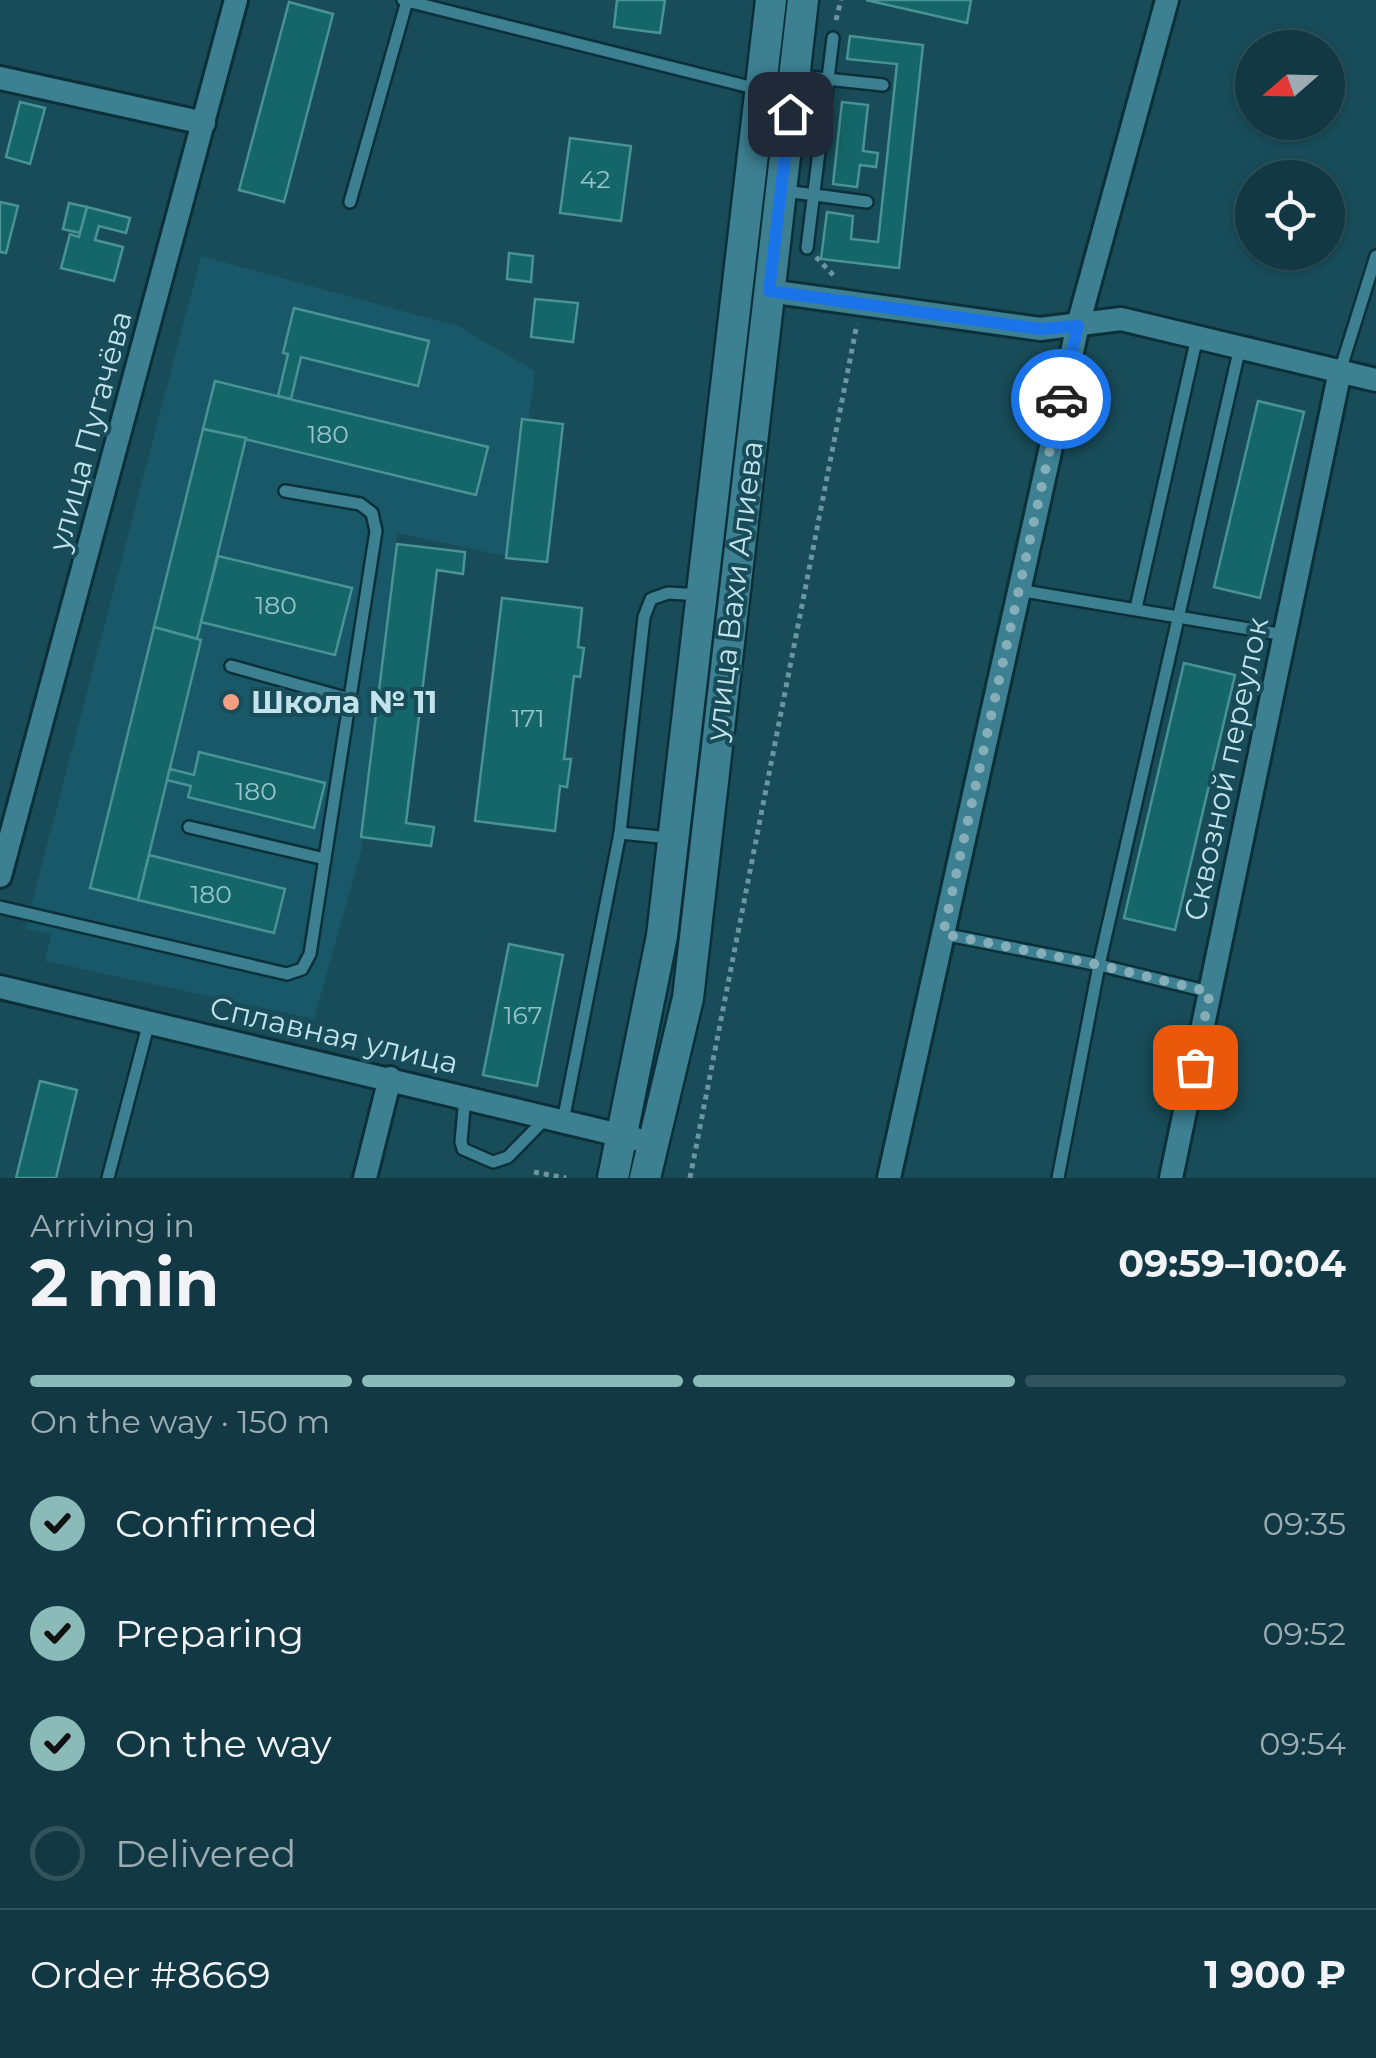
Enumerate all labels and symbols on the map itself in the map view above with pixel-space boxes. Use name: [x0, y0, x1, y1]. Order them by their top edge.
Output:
north arrow: [1235, 30, 1345, 140]
pin: [748, 72, 833, 157]
house number: 42: [580, 164, 610, 194]
street label: улица Пугачёва: [40, 307, 140, 556]
courier: [1011, 349, 1111, 449]
house number: 180: [307, 419, 349, 449]
street label: улица Вахи Алиева: [697, 439, 771, 744]
house number: 180: [255, 590, 297, 620]
street label: Сквозной переулок: [1176, 613, 1276, 924]
place label: Школа № 11: [251, 684, 437, 721]
marker: Школа № 11: [220, 691, 242, 713]
house number: 171: [511, 703, 545, 733]
house number: 180: [235, 776, 277, 806]
house number: 180: [190, 879, 232, 909]
street label: Сплавная улица: [206, 988, 462, 1082]
house number: 167: [504, 1000, 542, 1030]
pin: [1153, 1025, 1238, 1110]

